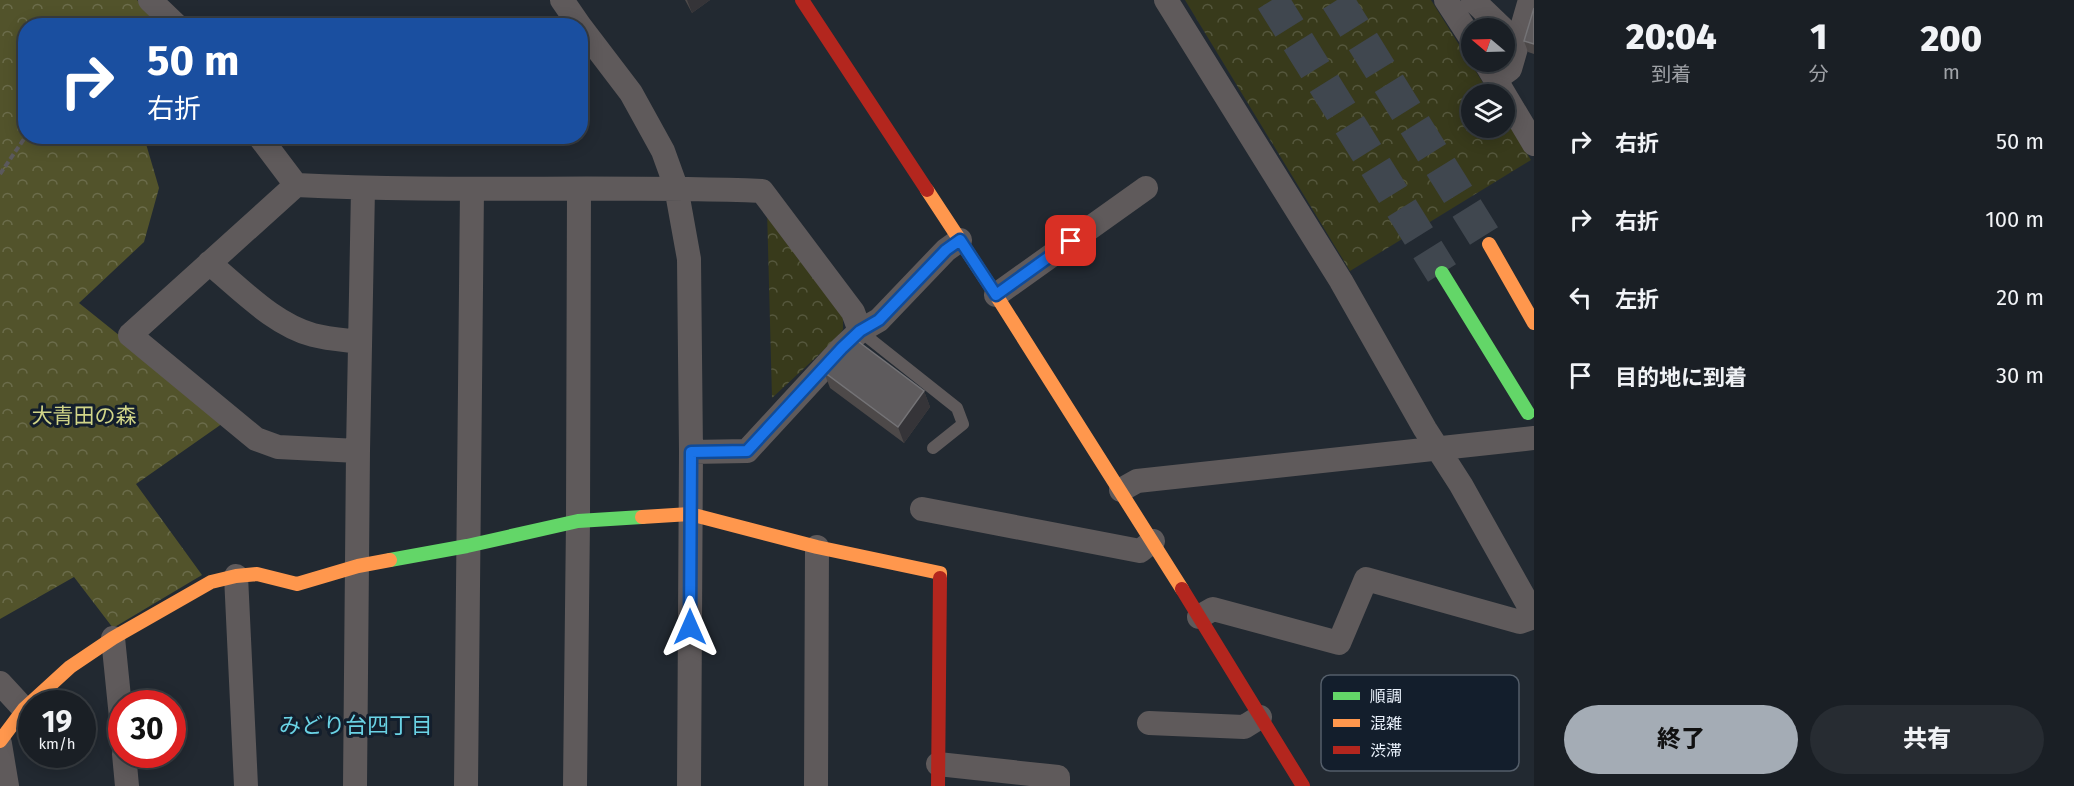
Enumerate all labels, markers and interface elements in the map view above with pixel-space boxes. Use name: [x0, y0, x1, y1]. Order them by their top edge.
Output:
text: 20:04: [1626, 15, 1717, 59]
text: 1: [1810, 15, 1827, 59]
text: 200: [1921, 17, 1982, 61]
north arrow: [1461, 18, 1515, 72]
map controls: [1461, 18, 1515, 138]
text: 50 m: [147, 36, 240, 86]
icon: right: [48, 42, 126, 120]
text: m: [1943, 60, 1960, 84]
text: 到着: [1651, 62, 1691, 86]
text: 分: [1809, 62, 1829, 86]
button: layers: [1461, 84, 1515, 138]
text: 右折: [147, 93, 201, 125]
icon: right: [1564, 125, 1597, 158]
text: 50 m: [1996, 128, 2044, 155]
text: 右折: [1615, 130, 1659, 157]
icon: right: [1564, 203, 1597, 236]
text: 100 m: [1985, 206, 2044, 233]
text: 右折: [1615, 208, 1659, 235]
pin: [1045, 215, 1096, 266]
icon: arrive: [1054, 224, 1087, 257]
icon: left: [1564, 281, 1597, 314]
text: 20 m: [1996, 284, 2044, 311]
text: 左折: [1615, 286, 1659, 313]
icon: arrive: [1564, 359, 1597, 392]
text: 30 m: [1996, 362, 2044, 389]
text: 目的地に到着: [1615, 364, 1747, 391]
park label: 大青田の森: [32, 403, 137, 429]
position arrow: [658, 595, 722, 659]
legend: [1321, 675, 1519, 771]
text: 順調: [1370, 687, 1402, 706]
speed limit sign: 30: [108, 690, 186, 768]
text: 19: [42, 704, 72, 740]
button: 終了: [1564, 705, 1798, 774]
button: 共有: [1810, 705, 2044, 774]
district label: みどり台四丁目: [279, 712, 433, 739]
text: 混雑: [1370, 714, 1402, 733]
text: km/h: [38, 735, 76, 753]
text: 渋滞: [1370, 741, 1402, 760]

